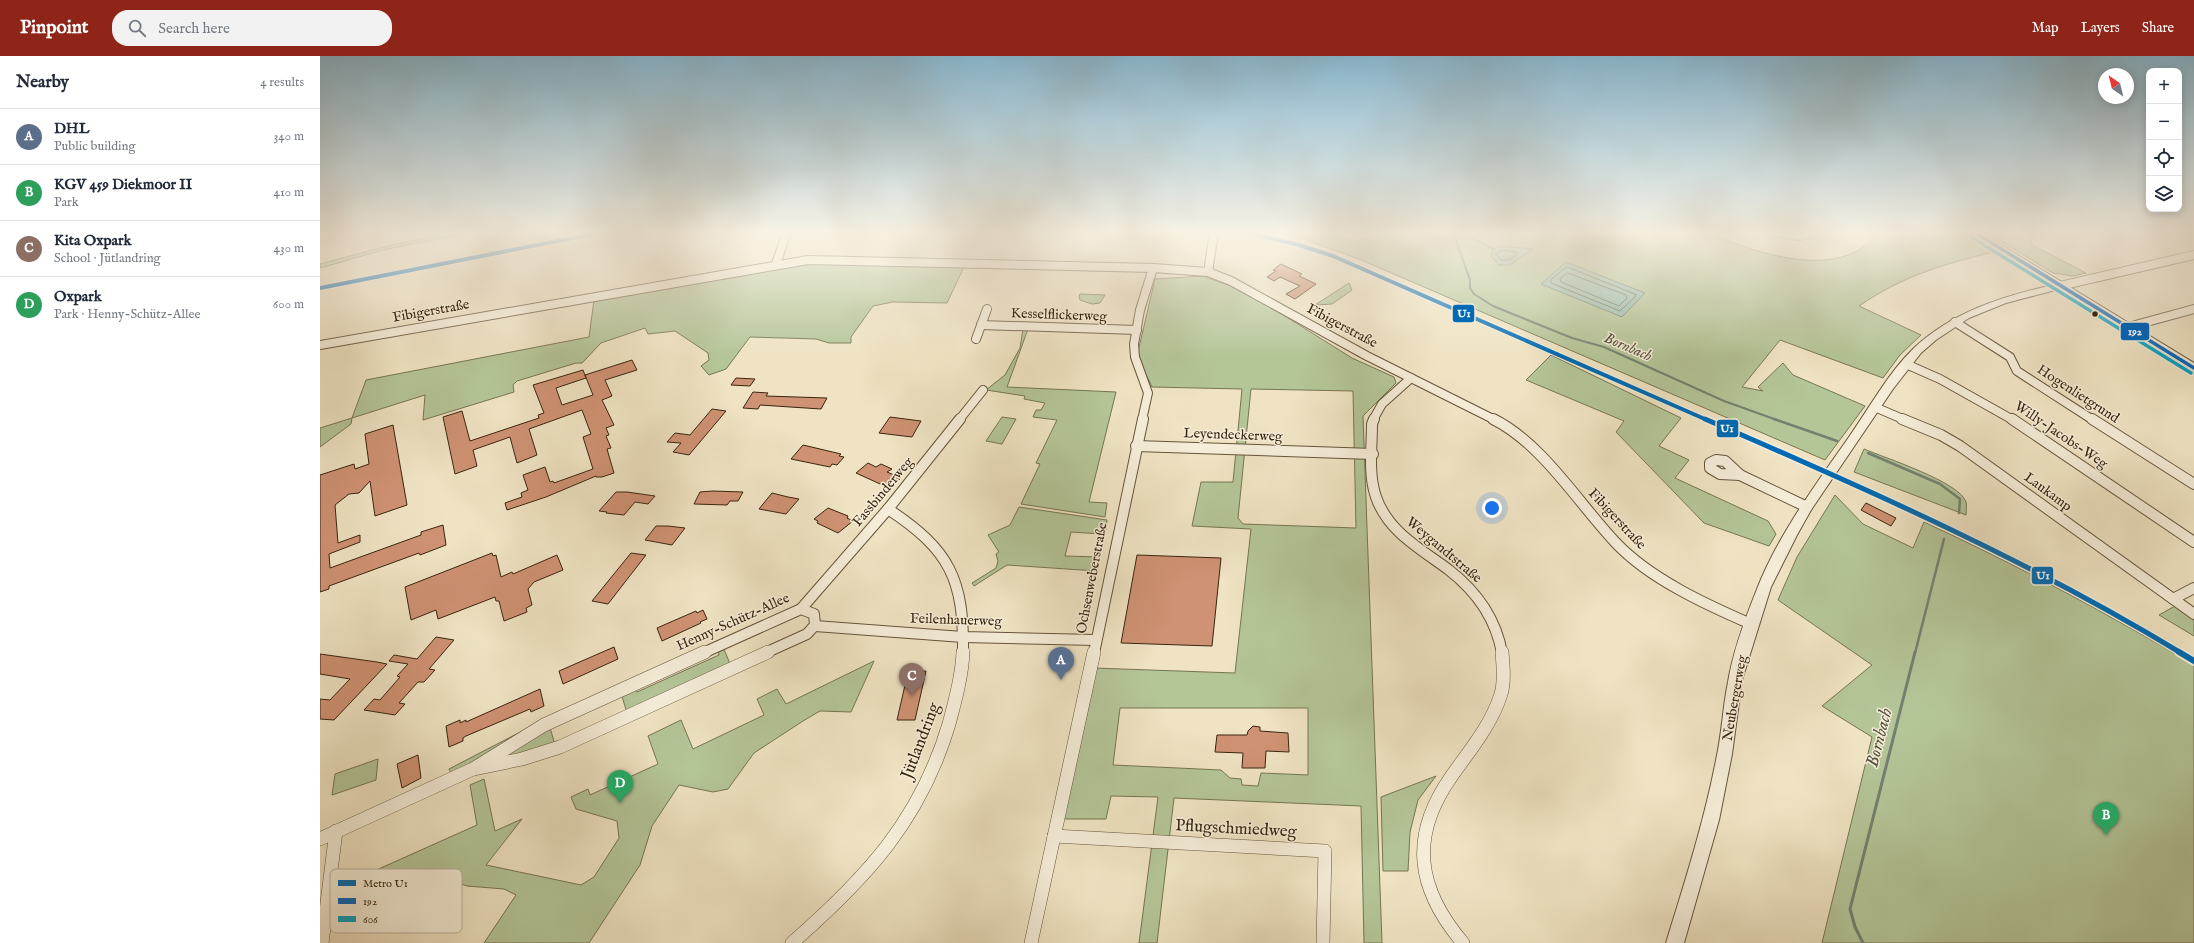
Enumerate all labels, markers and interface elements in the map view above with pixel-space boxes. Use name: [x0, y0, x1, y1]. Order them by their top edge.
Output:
search box: [112, 10, 392, 46]
text: Pinpoint: [20, 16, 88, 40]
icon: search: [126, 17, 148, 39]
text: Search here: [158, 19, 230, 38]
text: Map: [2032, 19, 2059, 37]
text: Layers: [2081, 19, 2120, 37]
text: Share: [2142, 19, 2174, 37]
north arrow: [2098, 68, 2134, 104]
map controls: [2146, 68, 2182, 212]
button: +: [2146, 68, 2182, 104]
text: Nearby: [16, 72, 69, 93]
text: 4 results: [260, 74, 304, 91]
button: −: [2146, 104, 2182, 140]
text: DHL: [54, 119, 89, 138]
text: A: [25, 128, 33, 145]
text: 340 m: [274, 128, 304, 145]
text: Public building: [54, 138, 136, 155]
button: locate: [2146, 140, 2182, 176]
text: KGV 459 Diekmoor II: [54, 175, 192, 194]
button: layers: [2146, 176, 2182, 212]
text: B: [25, 184, 33, 201]
text: 410 m: [274, 184, 304, 201]
text: Park: [54, 194, 79, 211]
text: Kita Oxpark: [54, 231, 132, 250]
text: C: [24, 240, 34, 257]
text: 430 m: [274, 240, 304, 257]
text: School · Jütlandring: [54, 250, 161, 267]
text: Oxpark: [54, 287, 102, 306]
street label: Fibigerstraße: [391, 295, 471, 327]
text: D: [24, 296, 34, 313]
text: 600 m: [273, 296, 304, 313]
street label: Fibigerstraße: [1304, 300, 1381, 352]
street label: Kesselflickerweg: [1011, 304, 1108, 326]
line badge: U1: [1452, 304, 1475, 323]
text: Park · Henny-Schütz-Allee: [54, 306, 201, 323]
text: U1: [1456, 307, 1471, 321]
unlabelled marker: [2090, 309, 2100, 319]
line badge: 192: [2120, 322, 2150, 341]
text: 192: [2128, 325, 2143, 339]
water label: Bornbach: [1601, 328, 1655, 366]
street label: Hogenlietgrund: [2033, 361, 2123, 428]
street label: Willy-Jacobs-Weg: [2011, 397, 2111, 473]
line badge: U1: [1716, 419, 1739, 438]
text: U1: [1719, 422, 1734, 436]
street label: Leyendeckerweg: [1183, 424, 1283, 446]
street label: Fassbinderweg: [849, 453, 918, 530]
street label: Laukamp: [2020, 468, 2076, 516]
street label: Fibigerstraße: [1584, 485, 1650, 554]
your location: [1482, 498, 1502, 518]
street label: Weygandtstraße: [1402, 513, 1486, 587]
street label: Ochsenweberstraße: [1072, 520, 1112, 635]
line badge: U1: [2031, 566, 2054, 585]
text: U1: [2035, 569, 2050, 583]
street label: Henny-Schütz-Allee: [674, 589, 793, 655]
street label: Feilenhauerweg: [910, 609, 1003, 631]
pin: A: [1048, 647, 1074, 680]
street label: Neubergerweg: [1719, 653, 1751, 742]
pin: C: [899, 663, 925, 696]
street label: Jütlandring: [896, 699, 945, 784]
water label: Bornbach: [1862, 706, 1899, 770]
pin: D: [607, 770, 633, 803]
pin: B: [2093, 802, 2119, 835]
street label: Pflugschmiedweg: [1175, 815, 1298, 843]
legend: [330, 869, 462, 933]
text: Metro U1: [363, 877, 408, 891]
text: 192: [363, 895, 377, 909]
text: 606: [363, 913, 378, 927]

